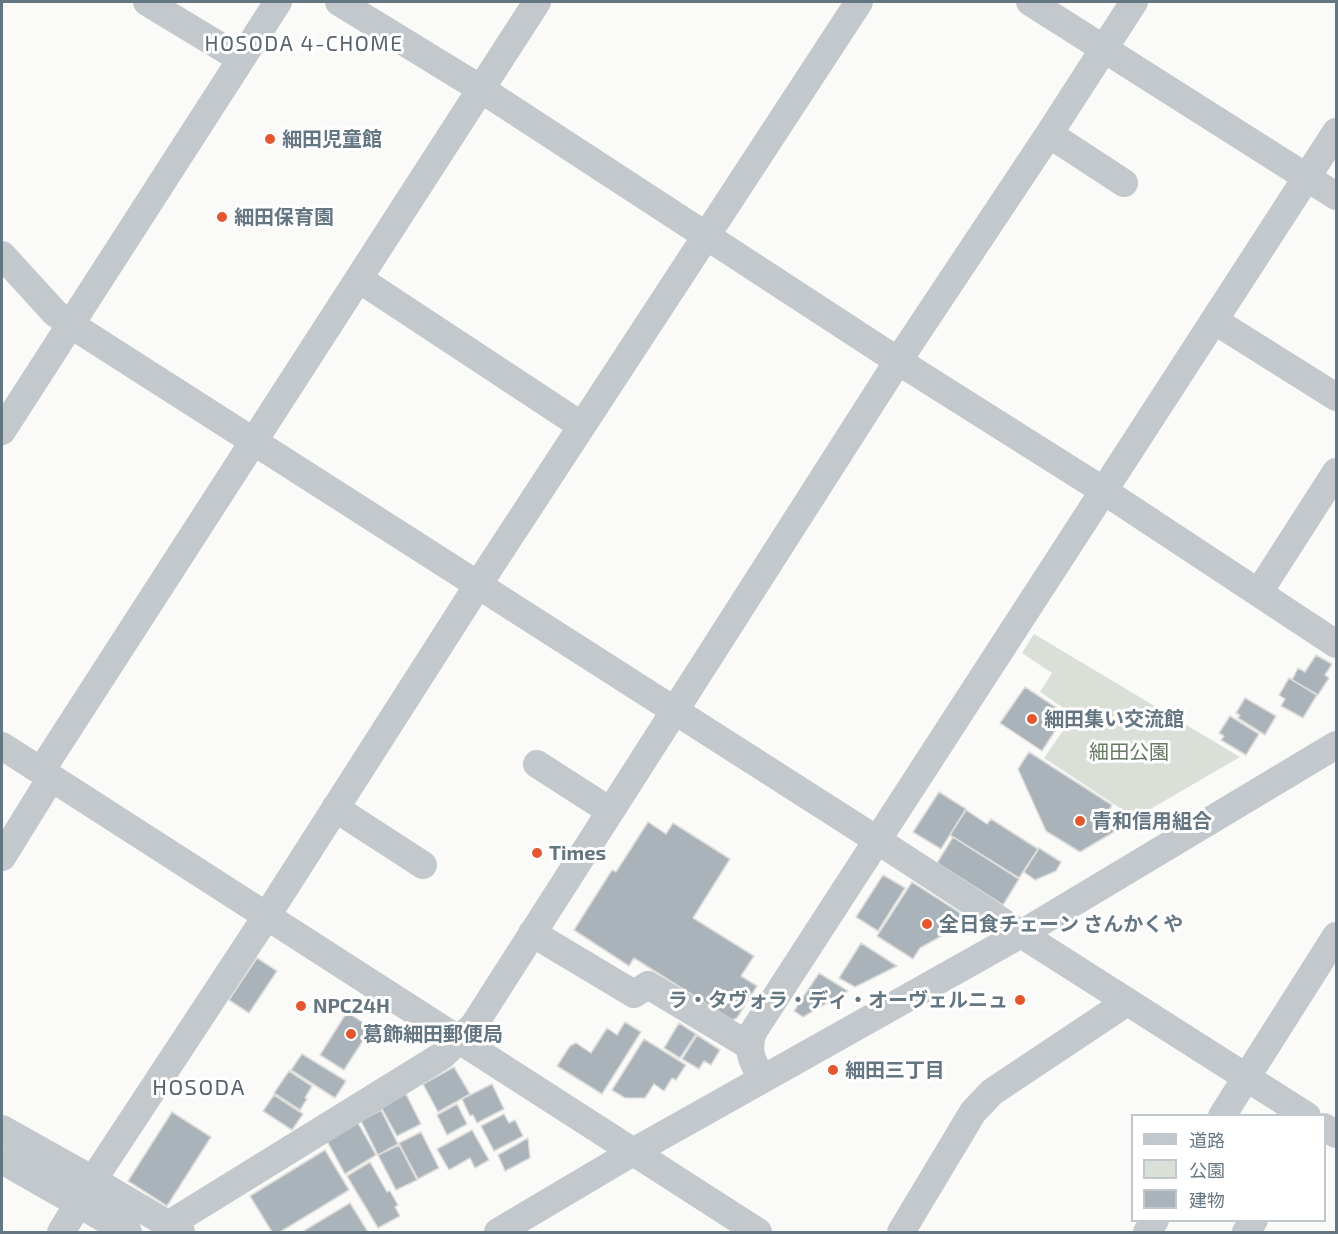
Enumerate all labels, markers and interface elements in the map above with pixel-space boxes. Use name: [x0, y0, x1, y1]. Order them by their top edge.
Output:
district label: HOSODA 4-CHOME: [204, 31, 404, 57]
place label: 細田児童館: [282, 127, 382, 151]
marker: 細田児童館: [263, 132, 277, 146]
place label: 細田保育園: [234, 205, 334, 229]
marker: 細田保育園: [215, 210, 229, 224]
place label: 細田集い交流館: [1044, 707, 1184, 731]
marker: 細田集い交流館: [1025, 712, 1039, 726]
park label: 細田公園: [1089, 740, 1169, 764]
place label: 青和信用組合: [1092, 809, 1212, 833]
marker: 青和信用組合: [1073, 814, 1087, 828]
place label: Times: [549, 841, 606, 865]
marker: Times: [530, 846, 544, 860]
place label: 全日食チェーン さんかくや: [939, 912, 1183, 936]
marker: 全日食チェーン さんかくや: [920, 917, 934, 931]
place label: ラ・タヴォラ・ディ・オーヴェルニュ: [668, 988, 1008, 1012]
marker: ラ・タヴォラ・ディ・オーヴェルニュ: [1013, 993, 1027, 1007]
place label: NPC24H: [313, 994, 390, 1018]
marker: NPC24H: [294, 999, 308, 1013]
place label: 葛飾細田郵便局: [363, 1022, 503, 1046]
marker: 葛飾細田郵便局: [344, 1027, 358, 1041]
place label: 細田三丁目: [845, 1058, 945, 1082]
marker: 細田三丁目: [826, 1063, 840, 1077]
district label: HOSODA: [152, 1075, 246, 1101]
legend: [1131, 1114, 1326, 1222]
text: 道路: [1189, 1129, 1225, 1151]
text: 公園: [1189, 1159, 1225, 1181]
text: 建物: [1189, 1189, 1225, 1211]

